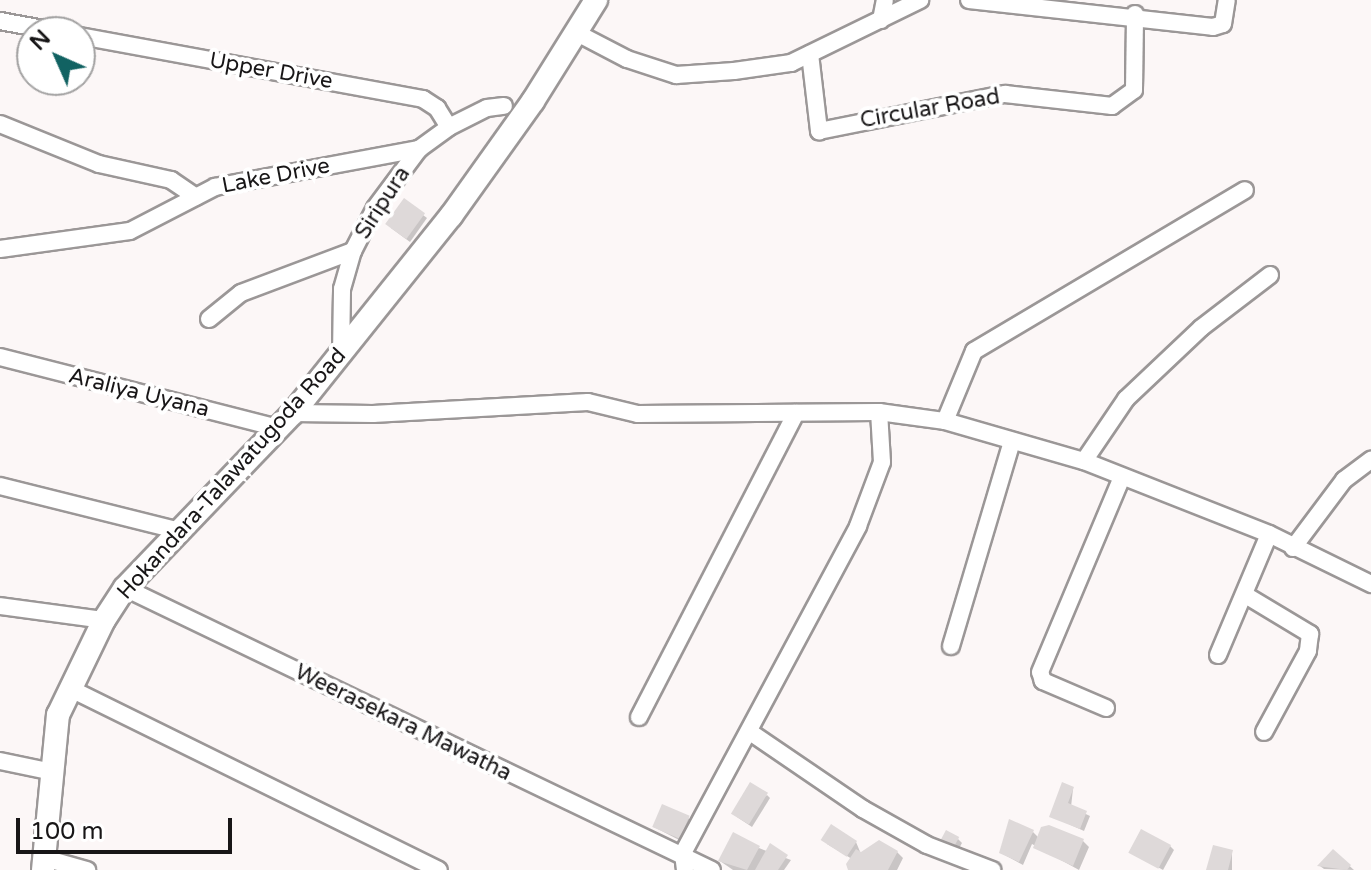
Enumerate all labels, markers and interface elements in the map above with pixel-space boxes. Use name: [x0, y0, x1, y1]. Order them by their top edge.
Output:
north arrow: [16, 16, 96, 96]
text: N: [25, 25, 56, 56]
street label: Upper Drive: [207, 47, 335, 95]
street label: Circular Road: [858, 84, 1002, 134]
street label: Lake Drive: [220, 153, 332, 199]
street label: Siripura: [350, 162, 416, 244]
street label: Hokandara-Talawatugoda Road: [112, 343, 352, 605]
street label: Araliya Uyana: [66, 363, 212, 423]
street label: Weerasekara Mawatha: [290, 659, 516, 787]
scale bar: [20, 802, 236, 852]
text: 100 m: [30, 817, 104, 846]

